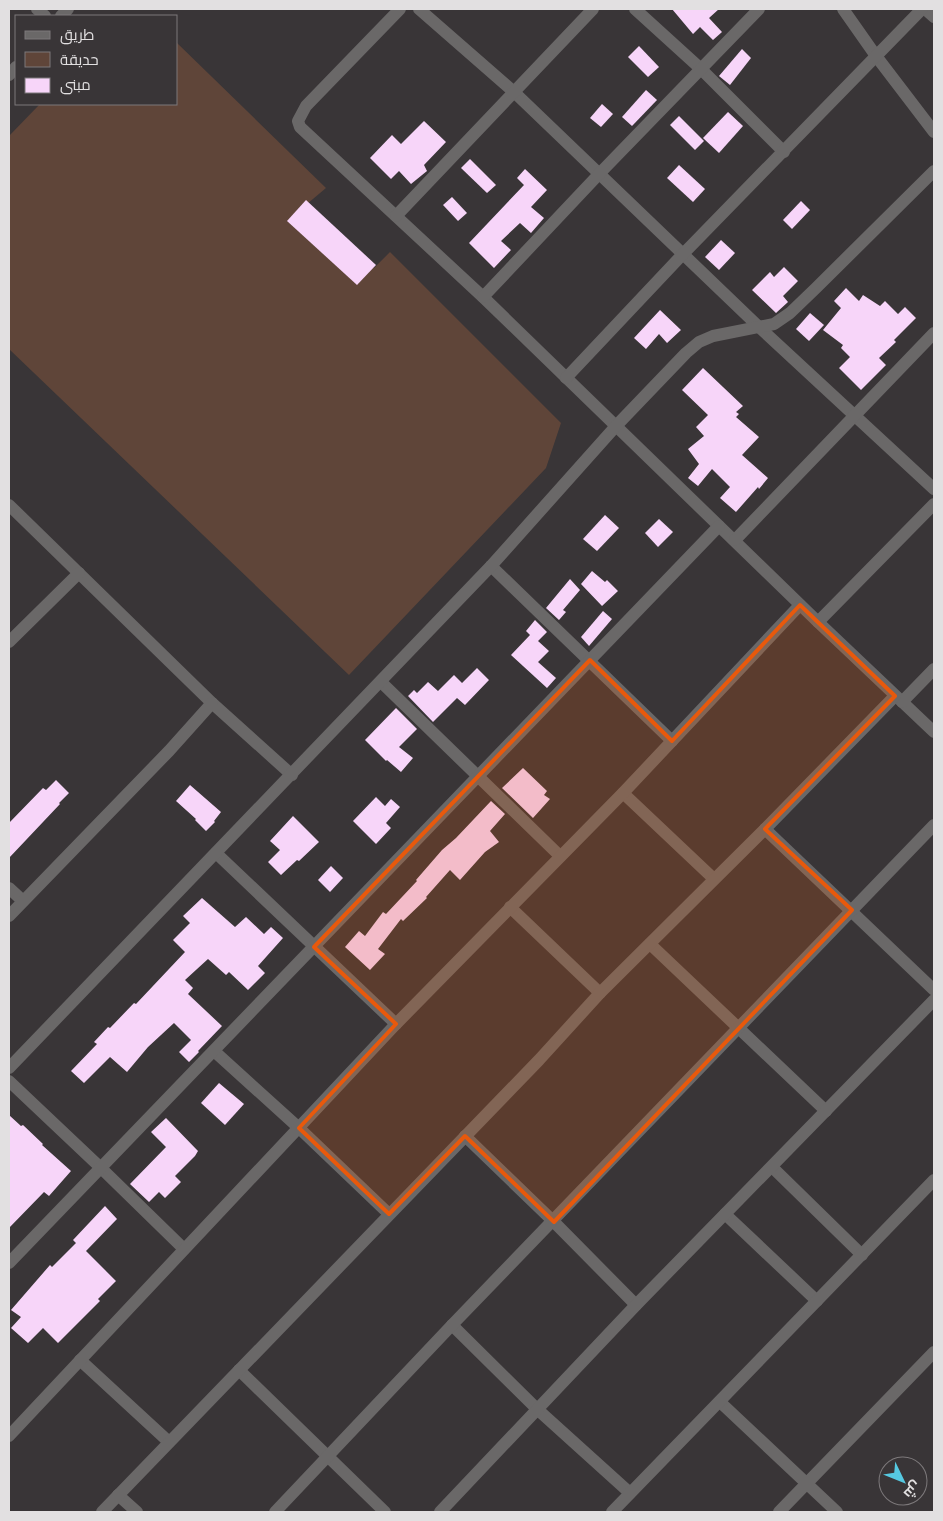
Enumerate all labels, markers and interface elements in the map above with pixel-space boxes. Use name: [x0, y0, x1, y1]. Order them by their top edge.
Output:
legend: [15, 15, 178, 105]
text: طريق: [60, 26, 94, 45]
text: حديقة: [60, 51, 99, 69]
text: مبنى: [60, 76, 91, 95]
north arrow: [878, 1456, 928, 1506]
text: ش: [900, 1477, 924, 1502]

